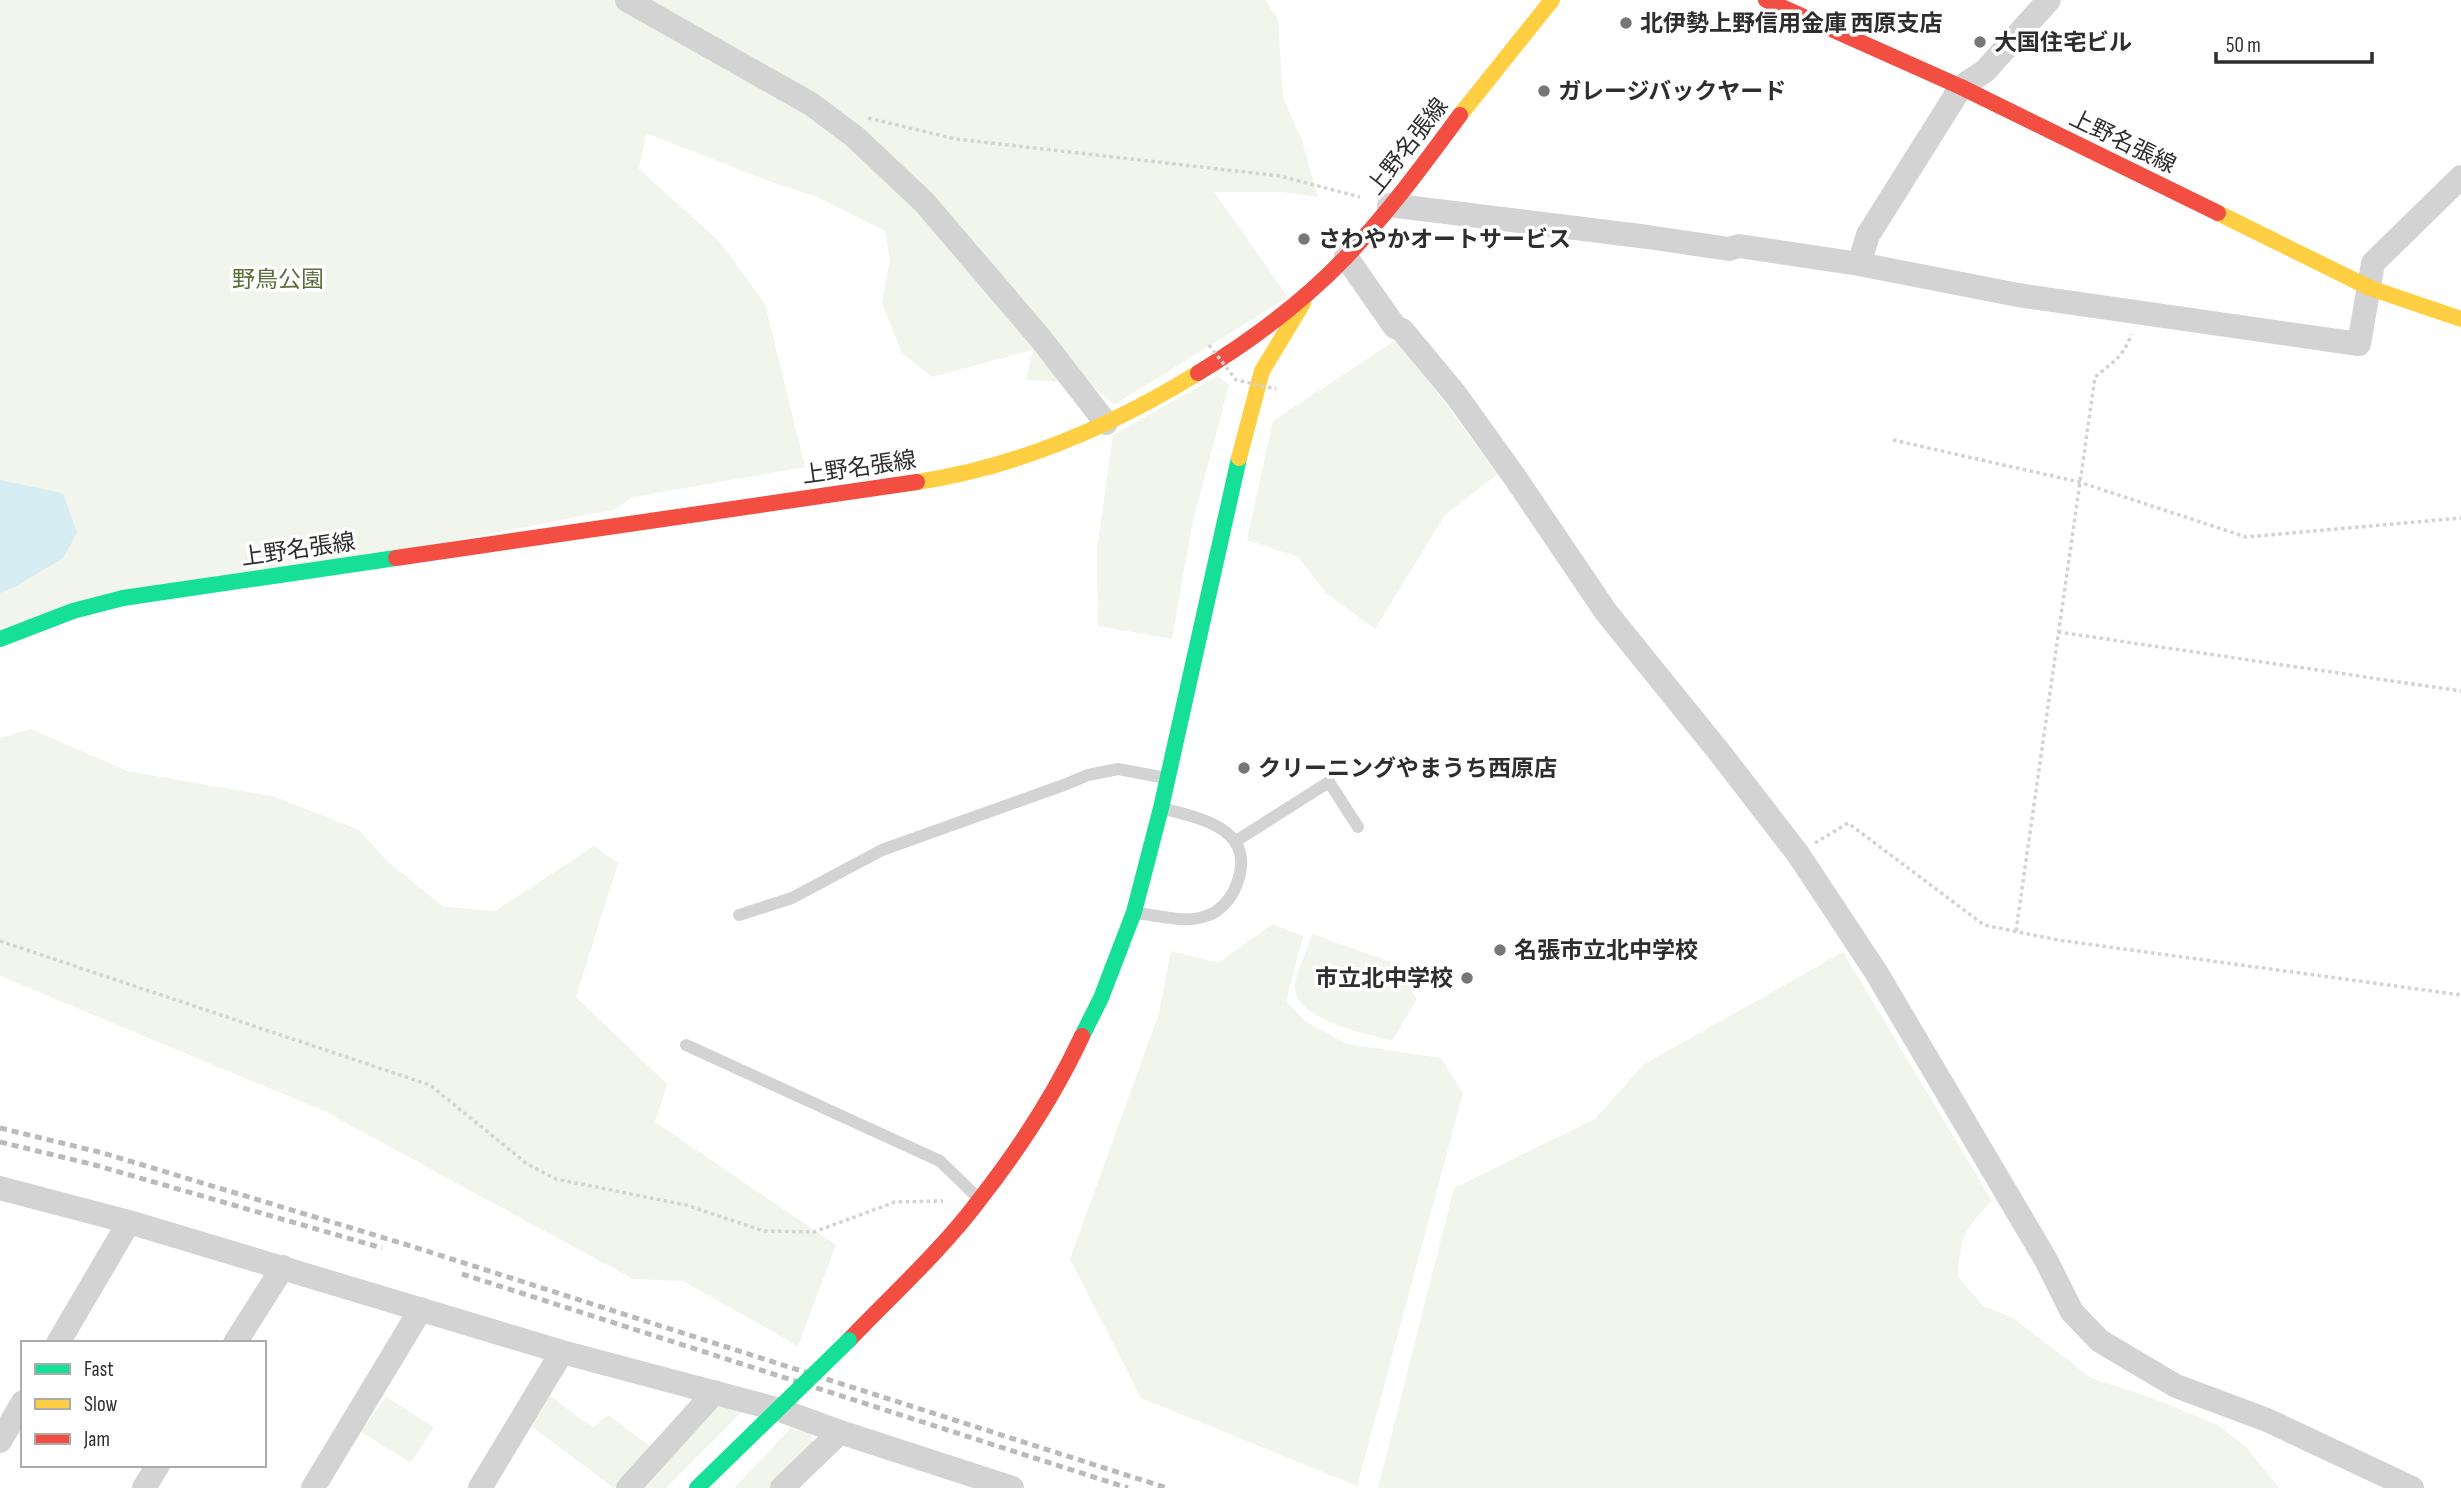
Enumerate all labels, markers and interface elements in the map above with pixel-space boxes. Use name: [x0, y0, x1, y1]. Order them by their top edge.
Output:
place label: 北伊勢上野信用金庫 西原支店: [1640, 10, 1943, 38]
marker: 北伊勢上野信用金庫 西原支店: [1618, 15, 1634, 31]
scale bar: [2216, 21, 2372, 65]
place label: 大国住宅ビル: [1994, 29, 2132, 57]
text: 50 m: [2226, 33, 2261, 58]
marker: 大国住宅ビル: [1972, 34, 1988, 50]
place label: ガレージバックヤード: [1558, 78, 1786, 106]
marker: ガレージバックヤード: [1536, 83, 1552, 99]
street label: 上野名張線: [1361, 93, 1454, 201]
street label: 上野名張線: [2065, 104, 2180, 180]
place label: さわやかオートサービス: [1318, 226, 1571, 254]
marker: さわやかオートサービス: [1296, 231, 1312, 247]
park label: 野鳥公園: [232, 266, 324, 294]
street label: 上野名張線: [800, 446, 918, 490]
street label: 上野名張線: [239, 528, 357, 572]
place label: クリーニングやまうち西原店: [1258, 755, 1557, 783]
marker: クリーニングやまうち西原店: [1236, 760, 1252, 776]
place label: 名張市立北中学校: [1514, 937, 1698, 965]
marker: 名張市立北中学校: [1492, 942, 1508, 958]
place label: 市立北中学校: [1315, 965, 1453, 993]
marker: 市立北中学校: [1459, 970, 1475, 986]
legend: [21, 1341, 266, 1467]
text: Fast: [84, 1357, 114, 1382]
text: Slow: [84, 1392, 118, 1417]
text: Jam: [83, 1427, 110, 1452]

